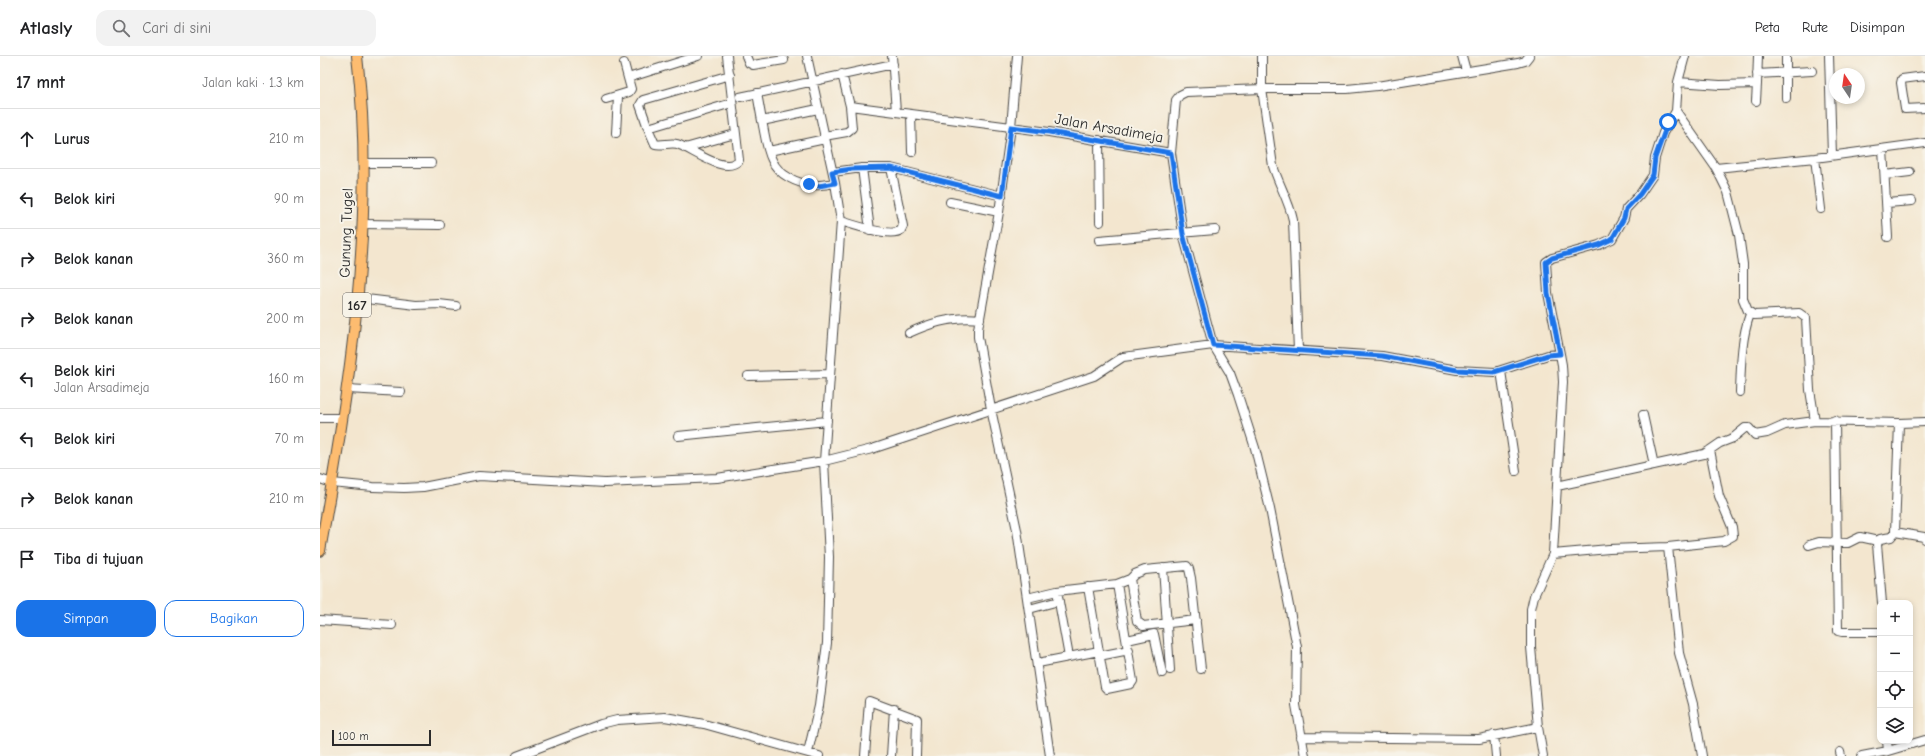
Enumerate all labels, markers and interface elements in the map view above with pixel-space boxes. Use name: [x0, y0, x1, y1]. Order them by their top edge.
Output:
search box: [96, 10, 376, 46]
text: Atlasly: [20, 17, 72, 39]
icon: search: [110, 17, 132, 39]
text: Cari di sini: [142, 19, 211, 37]
text: Peta: [1755, 19, 1780, 36]
text: Rute: [1802, 19, 1828, 36]
text: Disimpan: [1850, 19, 1905, 36]
north arrow: [1829, 68, 1865, 104]
text: 17 mnt: [16, 73, 65, 92]
text: Jalan kaki · 1.3 km: [202, 75, 304, 90]
street label: Jalan Arsadimeja: [1053, 110, 1165, 146]
route start: [1659, 113, 1677, 131]
icon: ahead: [16, 128, 38, 150]
text: Lurus: [54, 130, 90, 148]
text: 210 m: [269, 131, 304, 146]
route end: [800, 175, 818, 193]
icon: left: [16, 188, 38, 210]
street label: Gunung Tugel: [335, 188, 357, 278]
text: Belok kiri: [54, 190, 115, 208]
text: 90 m: [274, 191, 304, 206]
icon: right: [16, 248, 38, 270]
text: Belok kanan: [54, 250, 133, 268]
text: 360 m: [267, 251, 304, 266]
road number: 167: [343, 293, 371, 317]
icon: right: [16, 308, 38, 330]
text: Belok kanan: [54, 310, 133, 328]
text: 200 m: [266, 311, 304, 326]
text: Belok kiri: [54, 362, 115, 380]
icon: left: [16, 368, 38, 390]
text: 160 m: [269, 371, 304, 386]
text: Jalan Arsadimeja: [54, 380, 149, 395]
icon: left: [16, 428, 38, 450]
text: Belok kiri: [54, 430, 115, 448]
text: 70 m: [275, 431, 304, 446]
icon: right: [16, 488, 38, 510]
text: Belok kanan: [54, 490, 133, 508]
text: 210 m: [269, 491, 304, 506]
icon: arrive: [16, 548, 38, 570]
text: Tiba di tujuan: [54, 550, 143, 568]
button: Simpan: [16, 600, 156, 637]
button: Bagikan: [164, 600, 304, 637]
map controls: [1877, 600, 1913, 744]
button: +: [1877, 600, 1913, 636]
button: −: [1877, 636, 1913, 672]
button: locate: [1877, 672, 1913, 708]
button: layers: [1877, 708, 1913, 744]
scale bar: [332, 728, 431, 747]
text: 100 m: [338, 730, 369, 743]

